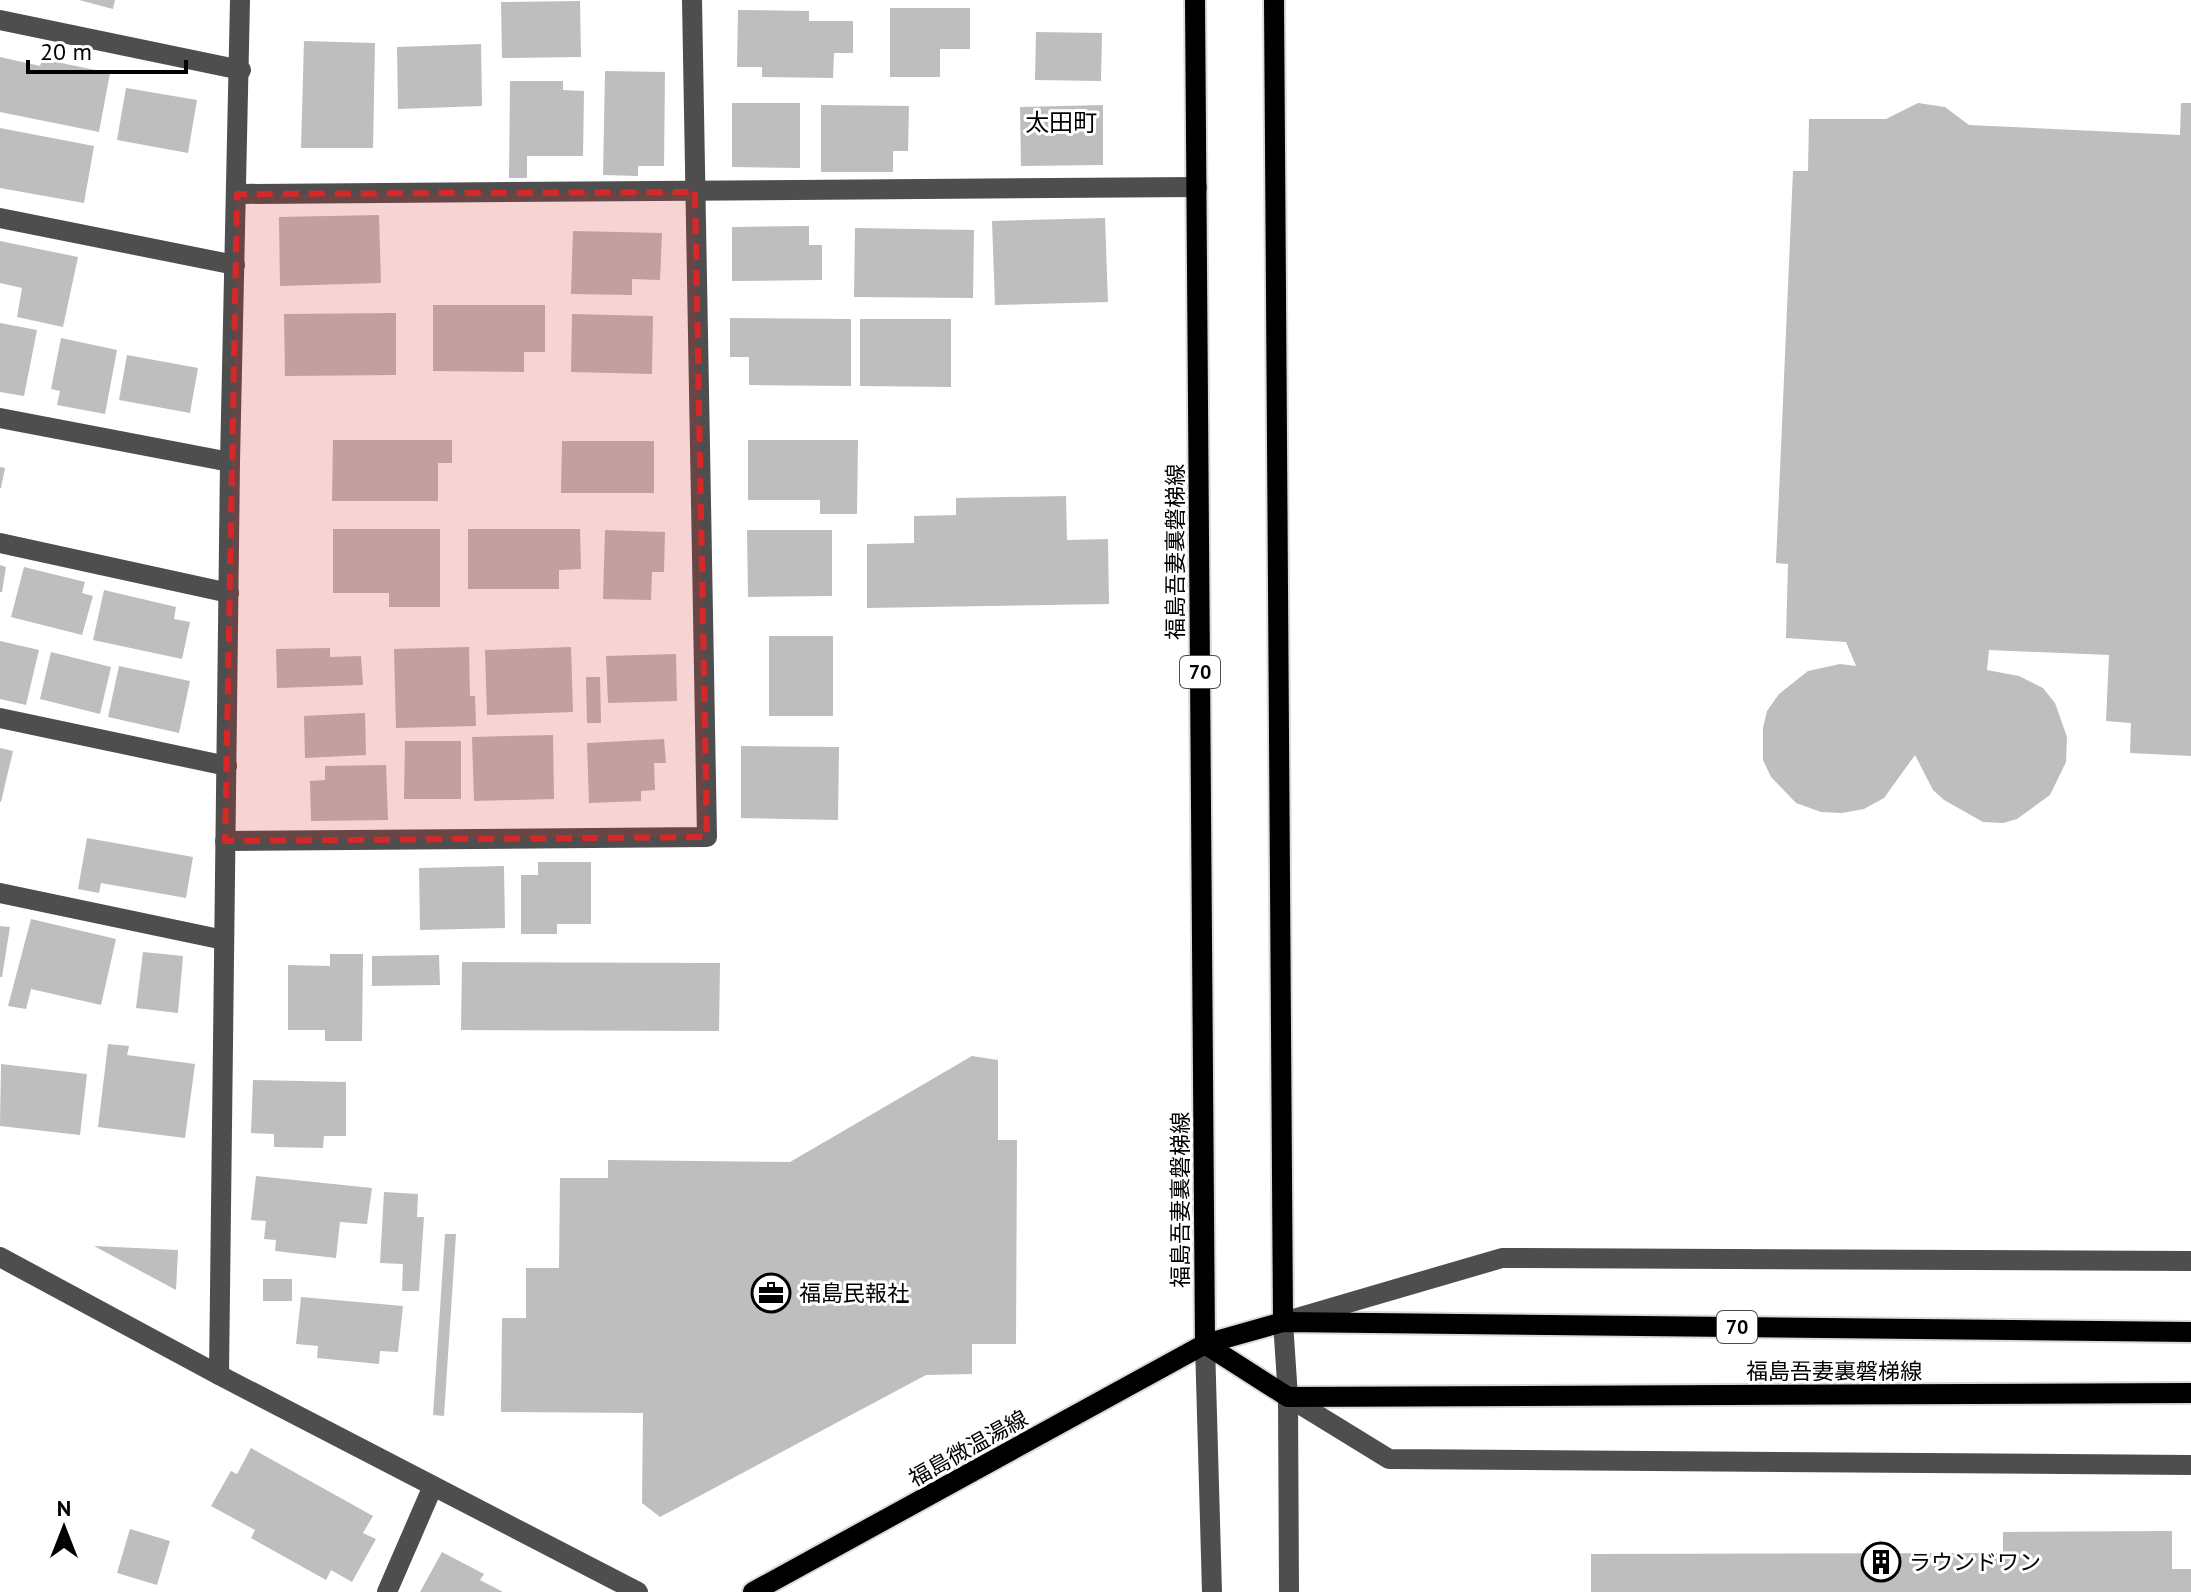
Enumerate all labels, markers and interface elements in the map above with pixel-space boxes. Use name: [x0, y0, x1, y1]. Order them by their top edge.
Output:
scale bar: [28, 24, 186, 74]
text: 20 m: [40, 36, 92, 67]
district label: 太田町: [1025, 107, 1097, 138]
street label: 福島吾妻裏磐梯線: [1161, 464, 1189, 640]
road number: 70: [1180, 656, 1220, 688]
street label: 福島吾妻裏磐梯線: [1166, 1112, 1194, 1288]
office icon: 福島民報社: [750, 1272, 792, 1314]
place label: 福島民報社: [799, 1279, 909, 1307]
road number: 70: [1717, 1311, 1757, 1343]
street label: 福島吾妻裏磐梯線: [1746, 1357, 1922, 1385]
street label: 福島微温湯線: [903, 1404, 1033, 1492]
north arrow: [24, 1488, 104, 1568]
text: N: [57, 1494, 71, 1522]
building icon: ラウンドワン: [1860, 1541, 1902, 1583]
place label: ラウンドワン: [1909, 1548, 2041, 1576]

